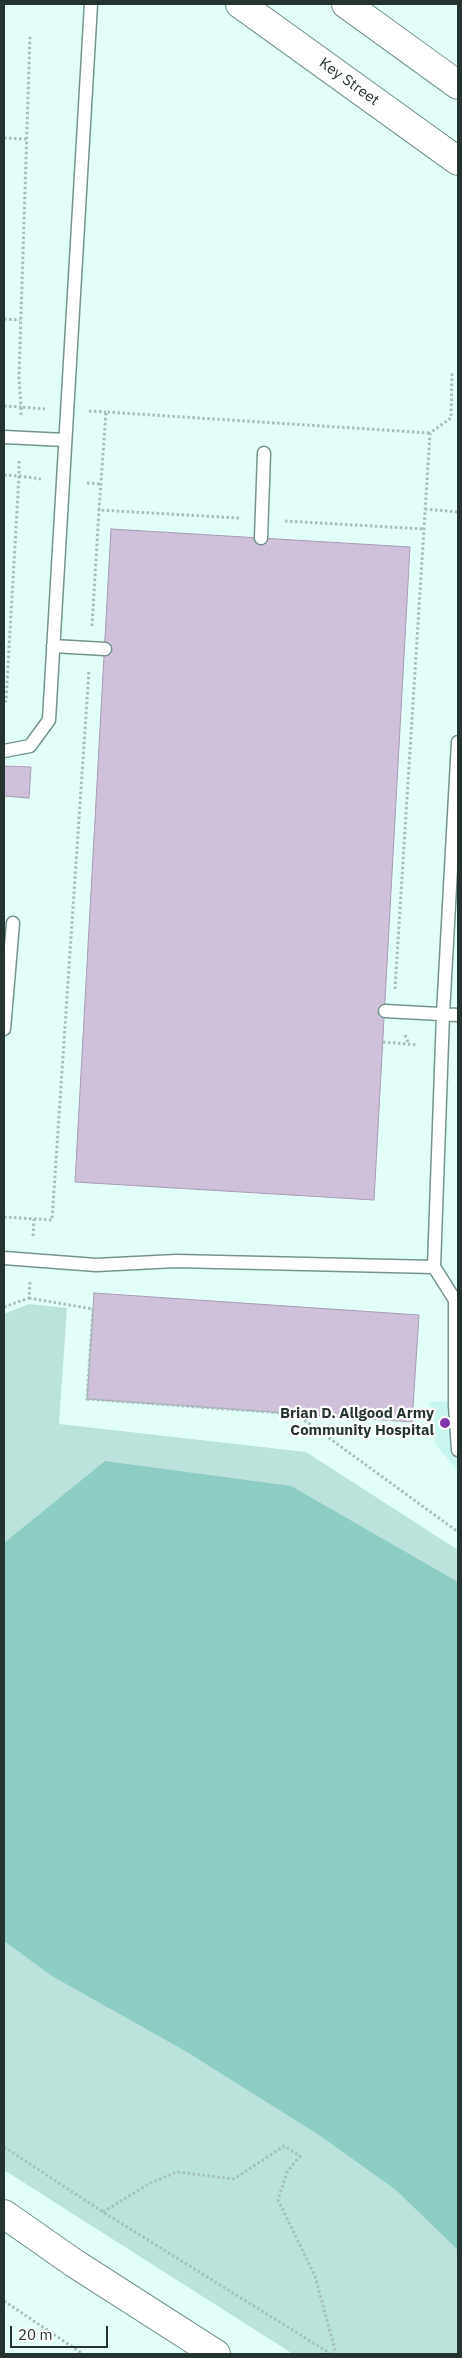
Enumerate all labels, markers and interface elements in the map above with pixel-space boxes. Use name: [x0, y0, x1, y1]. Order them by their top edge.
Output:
street label: Key Street: [316, 54, 382, 110]
place label: Brian D. Allgood Army Community Hospital: [280, 1405, 434, 1440]
marker: Brian D. Allgood Army Community Hospital: [438, 1416, 452, 1430]
scale bar: [12, 2316, 110, 2348]
text: 20 m: [18, 2325, 53, 2344]

